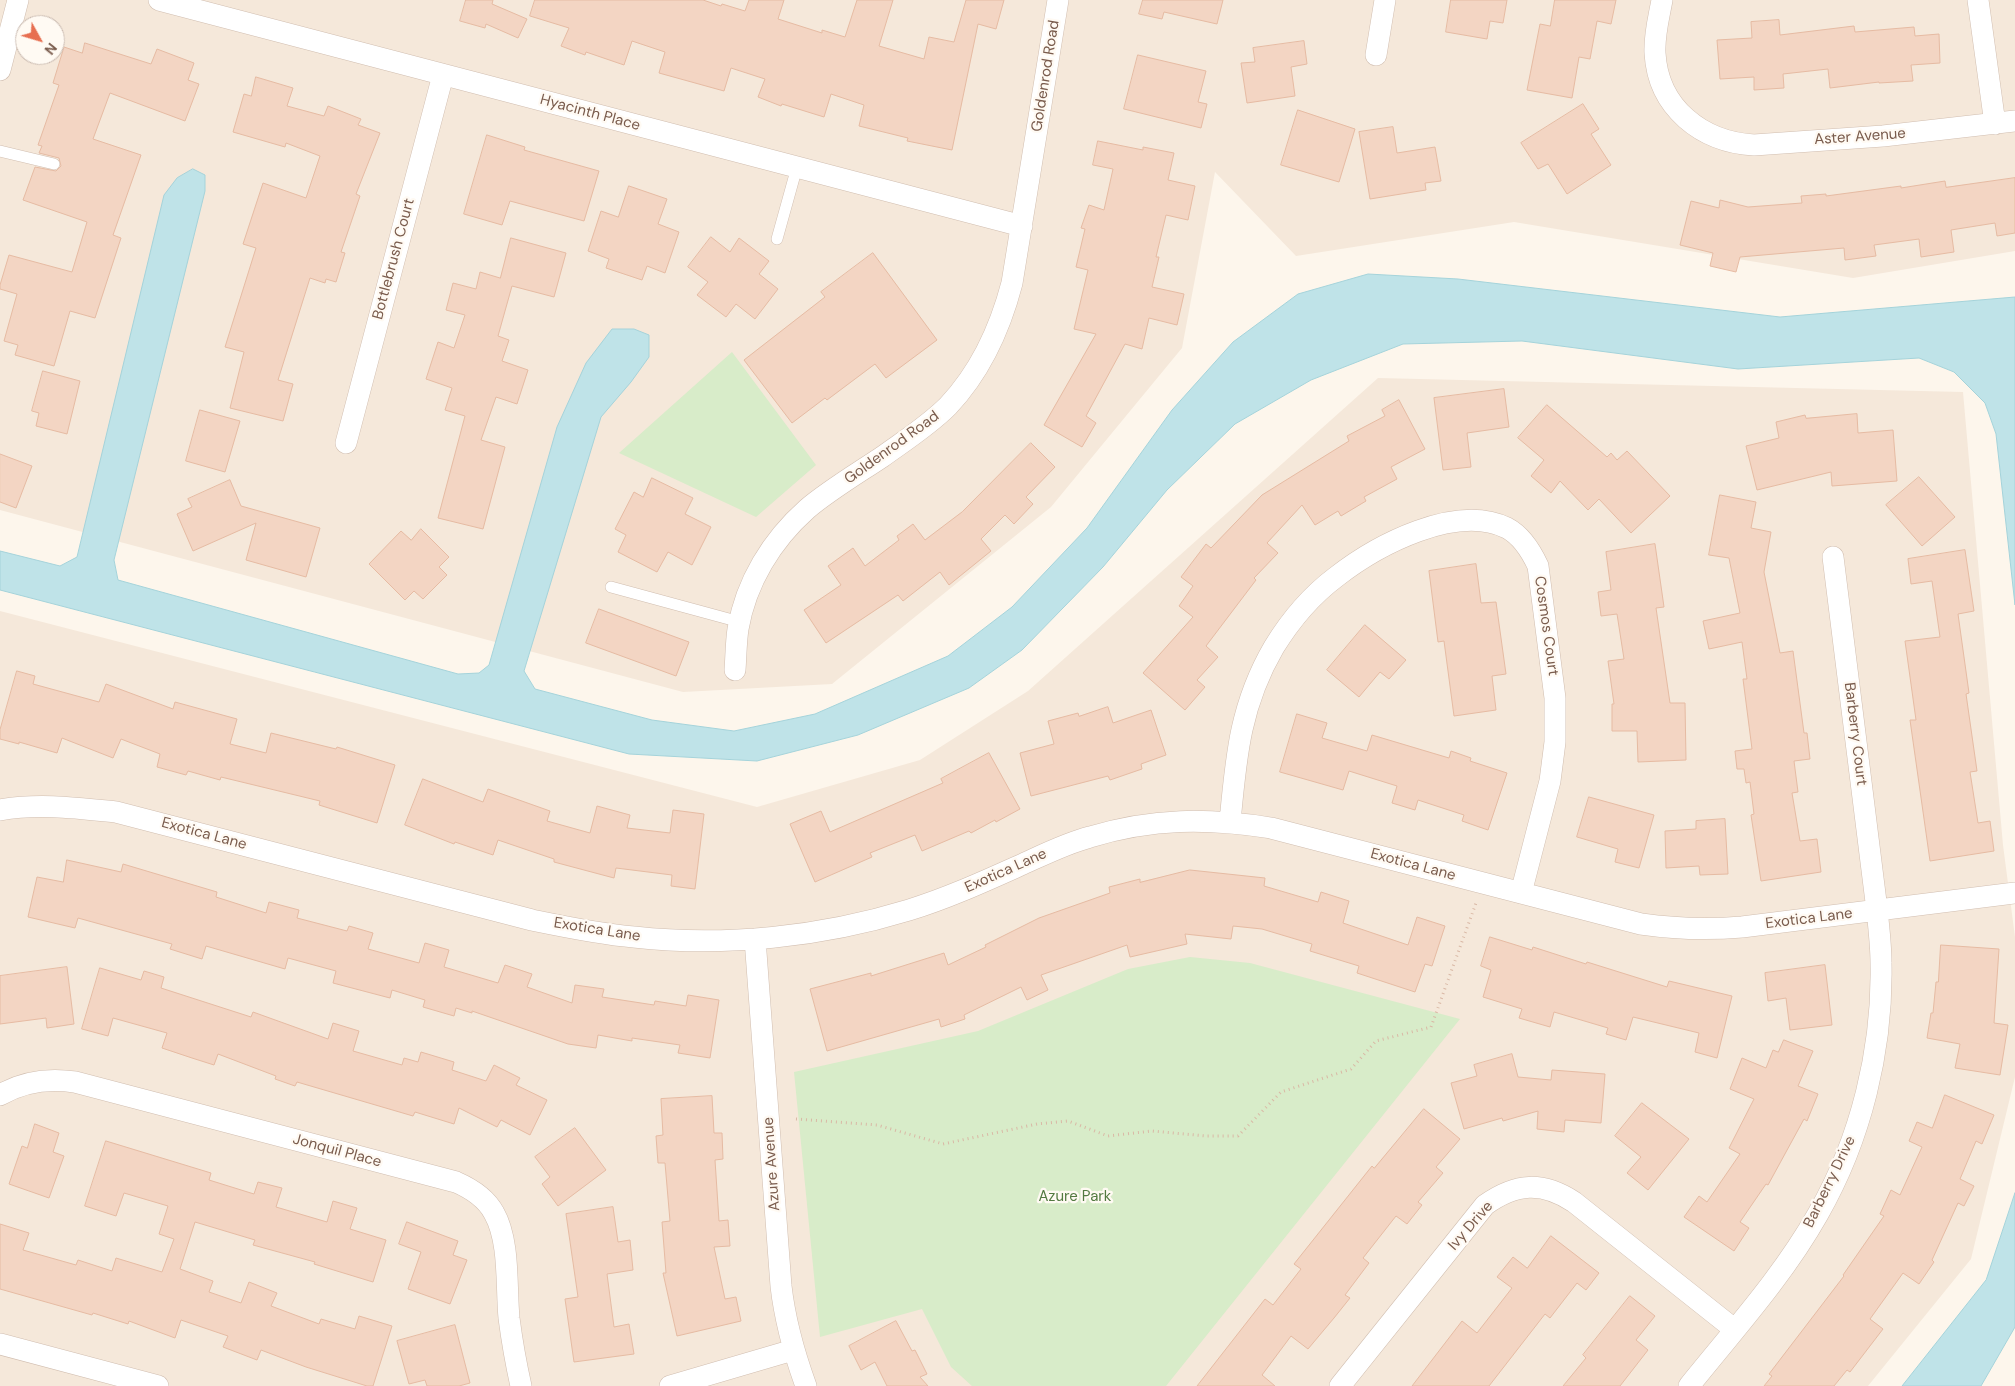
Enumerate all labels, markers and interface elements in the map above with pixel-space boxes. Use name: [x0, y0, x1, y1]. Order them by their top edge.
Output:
north arrow: [15, 15, 65, 65]
street label: Goldenrod Road: [1028, 19, 1064, 133]
text: N: [41, 39, 61, 58]
street label: Hyacinth Place: [538, 91, 642, 135]
street label: Aster Avenue: [1814, 125, 1906, 149]
street label: Bottlebrush Court: [369, 196, 419, 322]
street label: Goldenrod Road: [841, 408, 943, 488]
street label: Cosmos Court: [1530, 575, 1562, 677]
street label: Barberry Court: [1840, 681, 1870, 787]
street label: Exotica Lane: [159, 814, 249, 854]
street label: Exotica Lane: [962, 845, 1050, 897]
street label: Exotica Lane: [1368, 845, 1458, 885]
street label: Exotica Lane: [1764, 905, 1854, 933]
street label: Exotica Lane: [552, 914, 642, 946]
street label: Azure Avenue: [760, 1116, 784, 1212]
street label: Jonquil Place: [291, 1130, 383, 1172]
street label: Barberry Drive: [1800, 1133, 1860, 1231]
park label: Azure Park: [1039, 1188, 1111, 1206]
street label: Ivy Drive: [1445, 1198, 1497, 1254]

